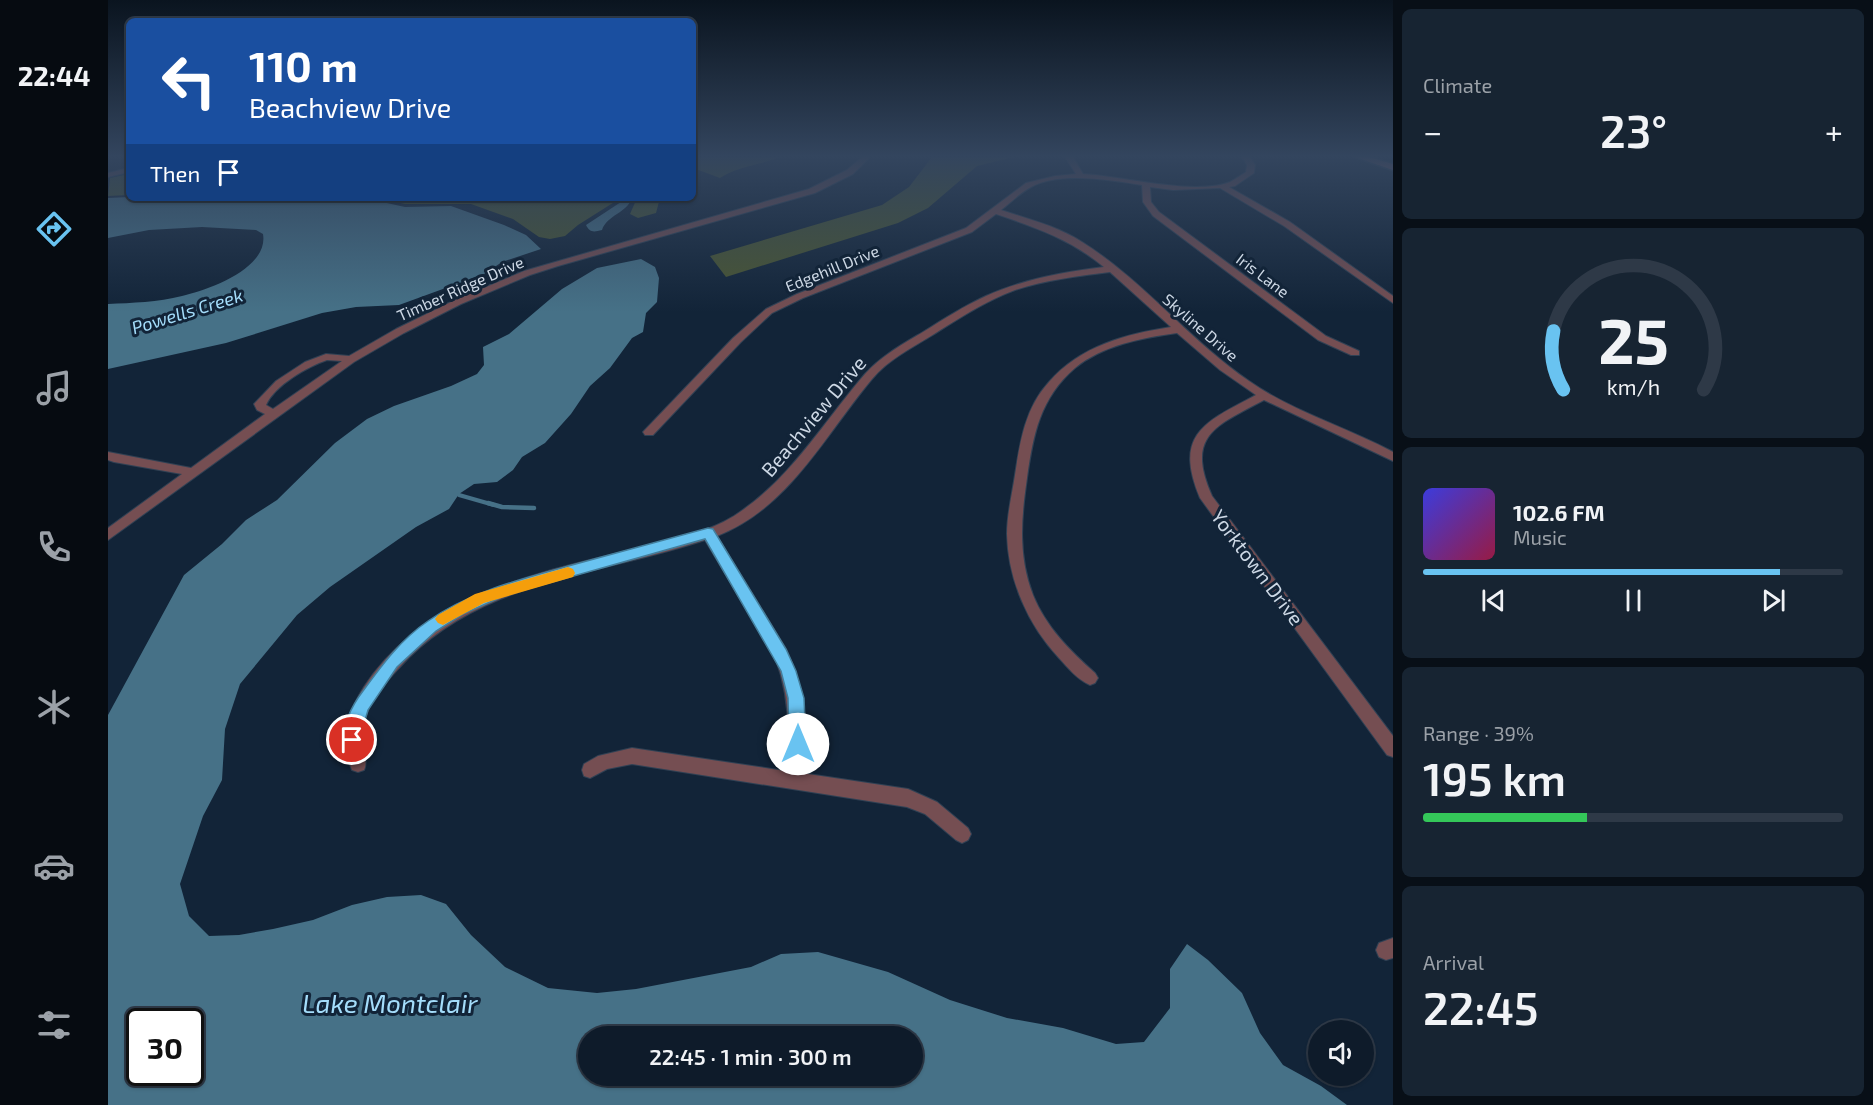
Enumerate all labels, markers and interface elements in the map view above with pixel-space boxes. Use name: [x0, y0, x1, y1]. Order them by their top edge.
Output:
text: 110 m: [249, 40, 358, 90]
icon: left: [150, 42, 228, 120]
text: 22:44: [18, 59, 90, 91]
text: Climate: [1423, 73, 1492, 97]
text: Beachview Drive: [249, 91, 451, 123]
text: 23°: [1600, 103, 1667, 157]
text: −: [1423, 111, 1442, 151]
text: +: [1825, 111, 1843, 151]
icon: arrive: [212, 156, 245, 189]
text: Then: [150, 160, 200, 186]
icon: directions: [33, 208, 75, 250]
street label: Edgehill Drive: [782, 241, 882, 295]
street label: Iris Lane: [1233, 249, 1293, 301]
street label: Timber Ridge Drive: [394, 252, 526, 324]
water label: Powells Creek: [129, 284, 245, 338]
street label: Skyline Drive: [1159, 289, 1243, 365]
text: 25: [1598, 302, 1668, 377]
street label: Beachview Drive: [756, 351, 870, 481]
icon: music: [33, 367, 75, 409]
text: km/h: [1606, 375, 1660, 400]
text: 102.6 FM: [1513, 499, 1605, 525]
street label: Yorktown Drive: [1207, 504, 1309, 630]
text: Music: [1513, 525, 1567, 549]
icon: phone: [33, 526, 75, 568]
icon: previous: [1477, 584, 1510, 617]
icon: pause: [1617, 584, 1650, 617]
icon: next: [1757, 584, 1790, 617]
icon: climate: [33, 686, 75, 728]
position arrow: [766, 712, 830, 776]
pin: [326, 714, 377, 765]
text: Range · 39%: [1423, 721, 1534, 745]
icon: arrive: [335, 723, 368, 756]
text: 195 km: [1423, 751, 1566, 805]
icon: car: [33, 845, 75, 887]
text: Arrival: [1423, 950, 1484, 974]
text: 22:45: [1423, 980, 1539, 1034]
water label: Lake Montclair: [302, 987, 478, 1018]
icon: filters: [33, 1004, 75, 1046]
speed limit sign: 30: [126, 1008, 204, 1086]
map controls: [1308, 1020, 1374, 1086]
button: sound: [1308, 1020, 1374, 1086]
text: 22:45 · 1 min · 300 m: [649, 1043, 852, 1069]

